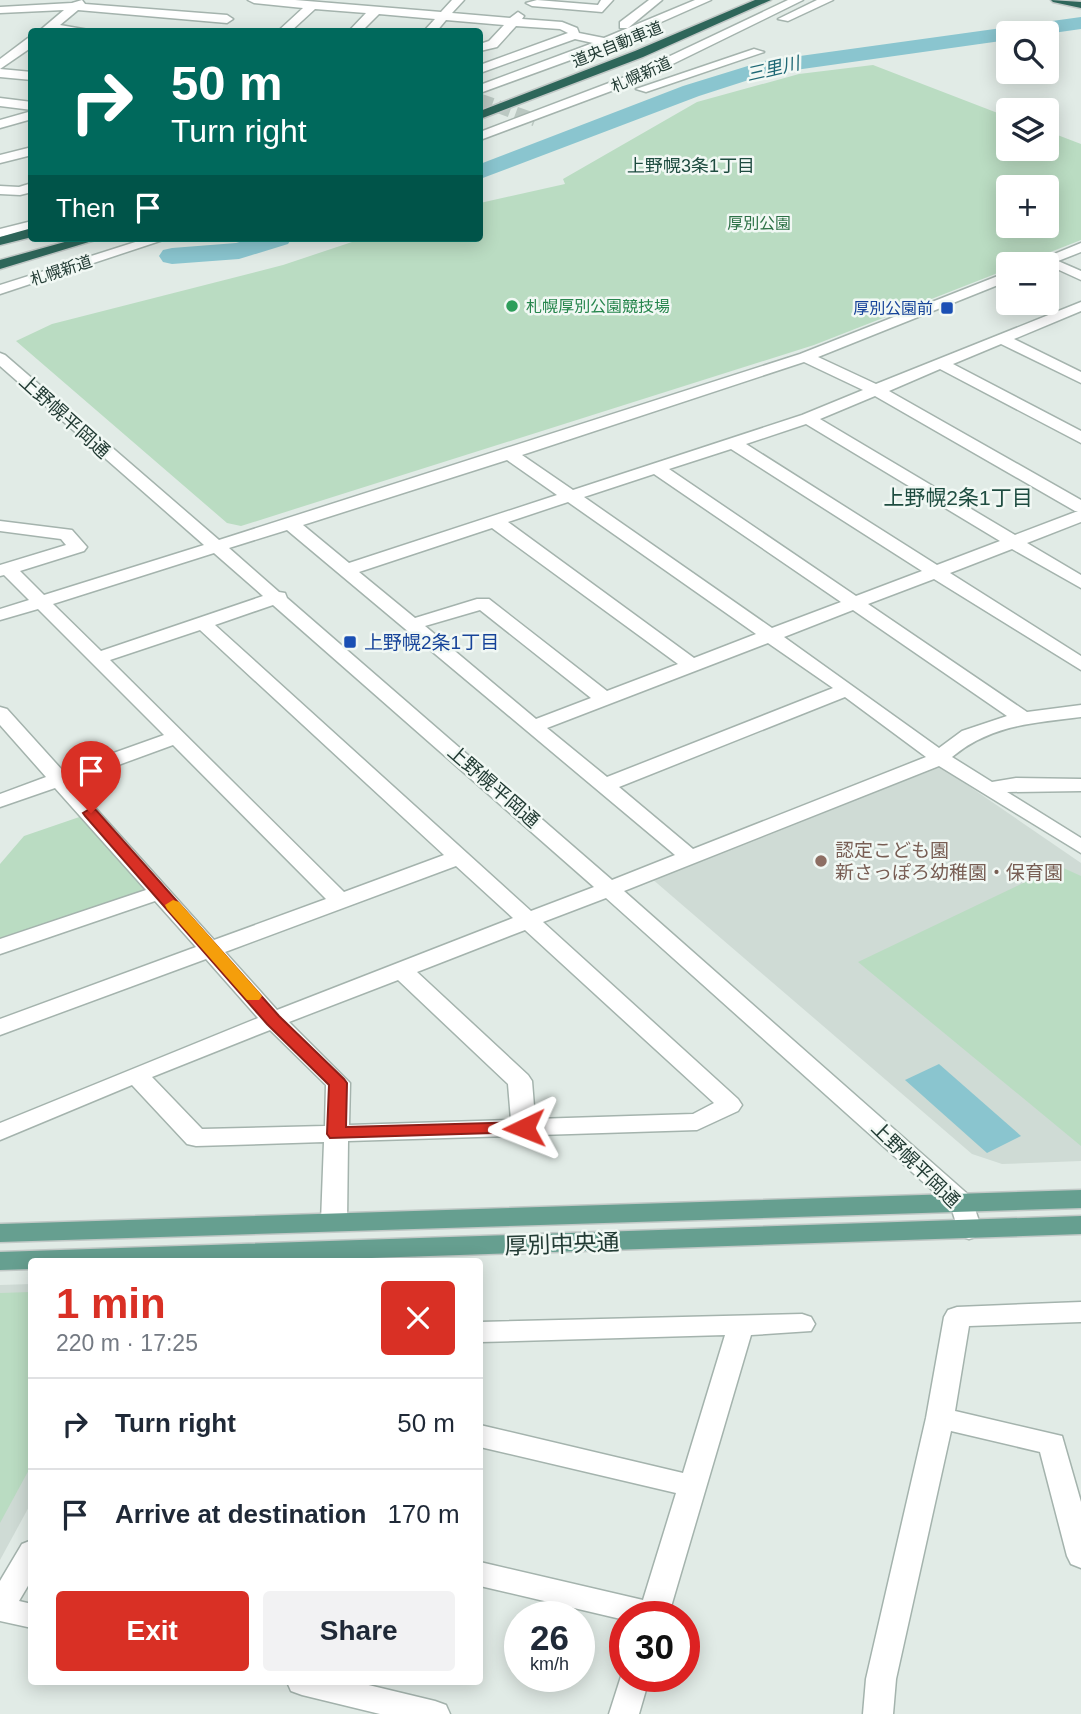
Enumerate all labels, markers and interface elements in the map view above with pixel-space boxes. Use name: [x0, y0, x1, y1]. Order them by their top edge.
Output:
street label: 道央自動車道: [569, 19, 665, 70]
map controls: [996, 21, 1059, 315]
button: search: [996, 21, 1059, 84]
water label: 三里川: [744, 53, 804, 85]
street label: 札幌新道: [609, 54, 674, 95]
icon: right: [56, 56, 147, 147]
text: 50 m: [171, 56, 283, 110]
button: layers: [996, 98, 1059, 161]
text: Turn right: [171, 113, 307, 149]
district label: 上野幌3条1丁目: [627, 156, 755, 176]
button: +: [996, 175, 1059, 238]
icon: arrive: [129, 189, 167, 227]
text: Then: [56, 193, 115, 223]
park label: 厚別公園: [727, 215, 791, 232]
button: −: [996, 252, 1059, 315]
street label: 札幌新道: [28, 253, 94, 288]
marker: 札幌厚別公園競技場: [504, 298, 520, 314]
place label: 札幌厚別公園競技場: [526, 298, 670, 315]
place label: 厚別公園前: [853, 300, 933, 317]
marker: 厚別公園前: [939, 300, 955, 316]
street label: 上野幌平岡通: [15, 370, 114, 462]
district label: 上野幌2条1丁目: [883, 486, 1033, 509]
place label: 上野幌2条1丁目: [364, 632, 499, 653]
marker: 上野幌2条1丁目: [342, 634, 358, 650]
pin: [61, 741, 121, 813]
street label: 上野幌平岡通: [444, 741, 544, 832]
icon: arrive: [72, 752, 110, 790]
place label: 認定こども園 新さっぽろ幼稚園・保育園: [835, 840, 1063, 883]
marker: 認定こども園 新さっぽろ幼稚園・保育園: [813, 853, 829, 869]
position arrow: [487, 1091, 561, 1165]
street label: 上野幌平岡通: [867, 1117, 964, 1212]
street label: 厚別中央通: [504, 1229, 620, 1259]
text: 1 min: [56, 1280, 166, 1327]
button: close: [381, 1281, 455, 1355]
text: 220 m · 17:25: [56, 1330, 198, 1356]
icon: right: [56, 1405, 94, 1443]
text: Turn right: [115, 1408, 236, 1438]
text: 50 m: [397, 1408, 455, 1438]
icon: arrive: [56, 1496, 94, 1534]
text: Arrive at destination: [115, 1499, 366, 1529]
text: 170 m: [387, 1499, 460, 1529]
button: Exit: [56, 1591, 249, 1671]
button: Share: [263, 1591, 455, 1671]
speed limit sign: 30: [609, 1601, 700, 1692]
text: 26: [530, 1618, 569, 1657]
text: km/h: [530, 1654, 569, 1674]

